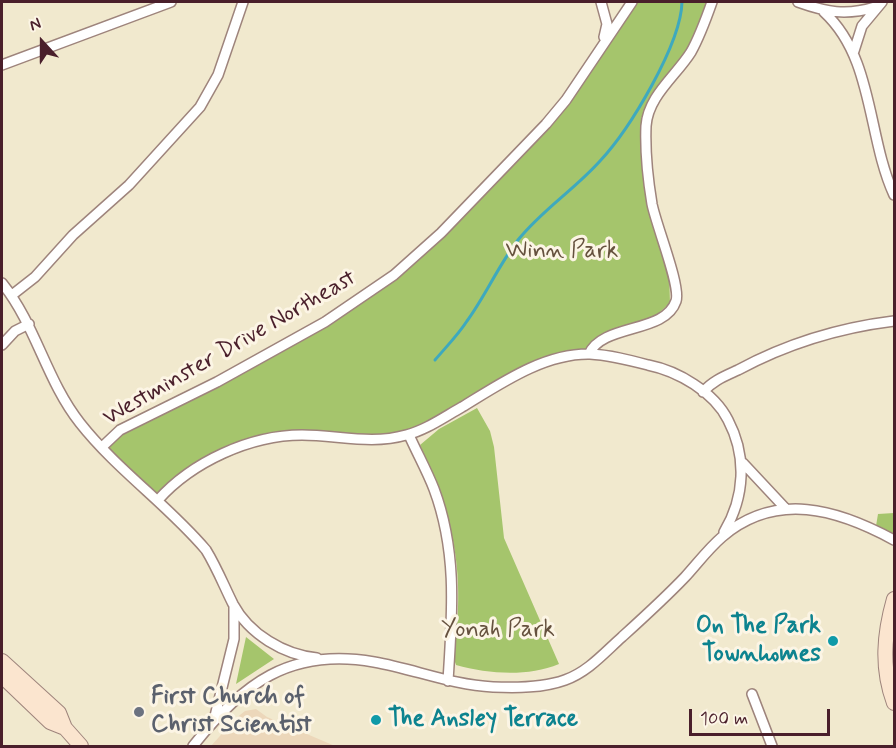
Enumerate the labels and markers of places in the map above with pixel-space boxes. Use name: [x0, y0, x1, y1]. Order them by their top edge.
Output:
place label: On The Park Townhomes: [696, 613, 821, 669]
marker: On The Park Townhomes: [826, 634, 840, 648]
place label: First Church of Christ Scientist: [151, 684, 312, 740]
marker: First Church of Christ Scientist: [132, 705, 146, 719]
place label: The Ansley Terrace: [388, 706, 578, 734]
marker: The Ansley Terrace: [369, 713, 383, 727]

